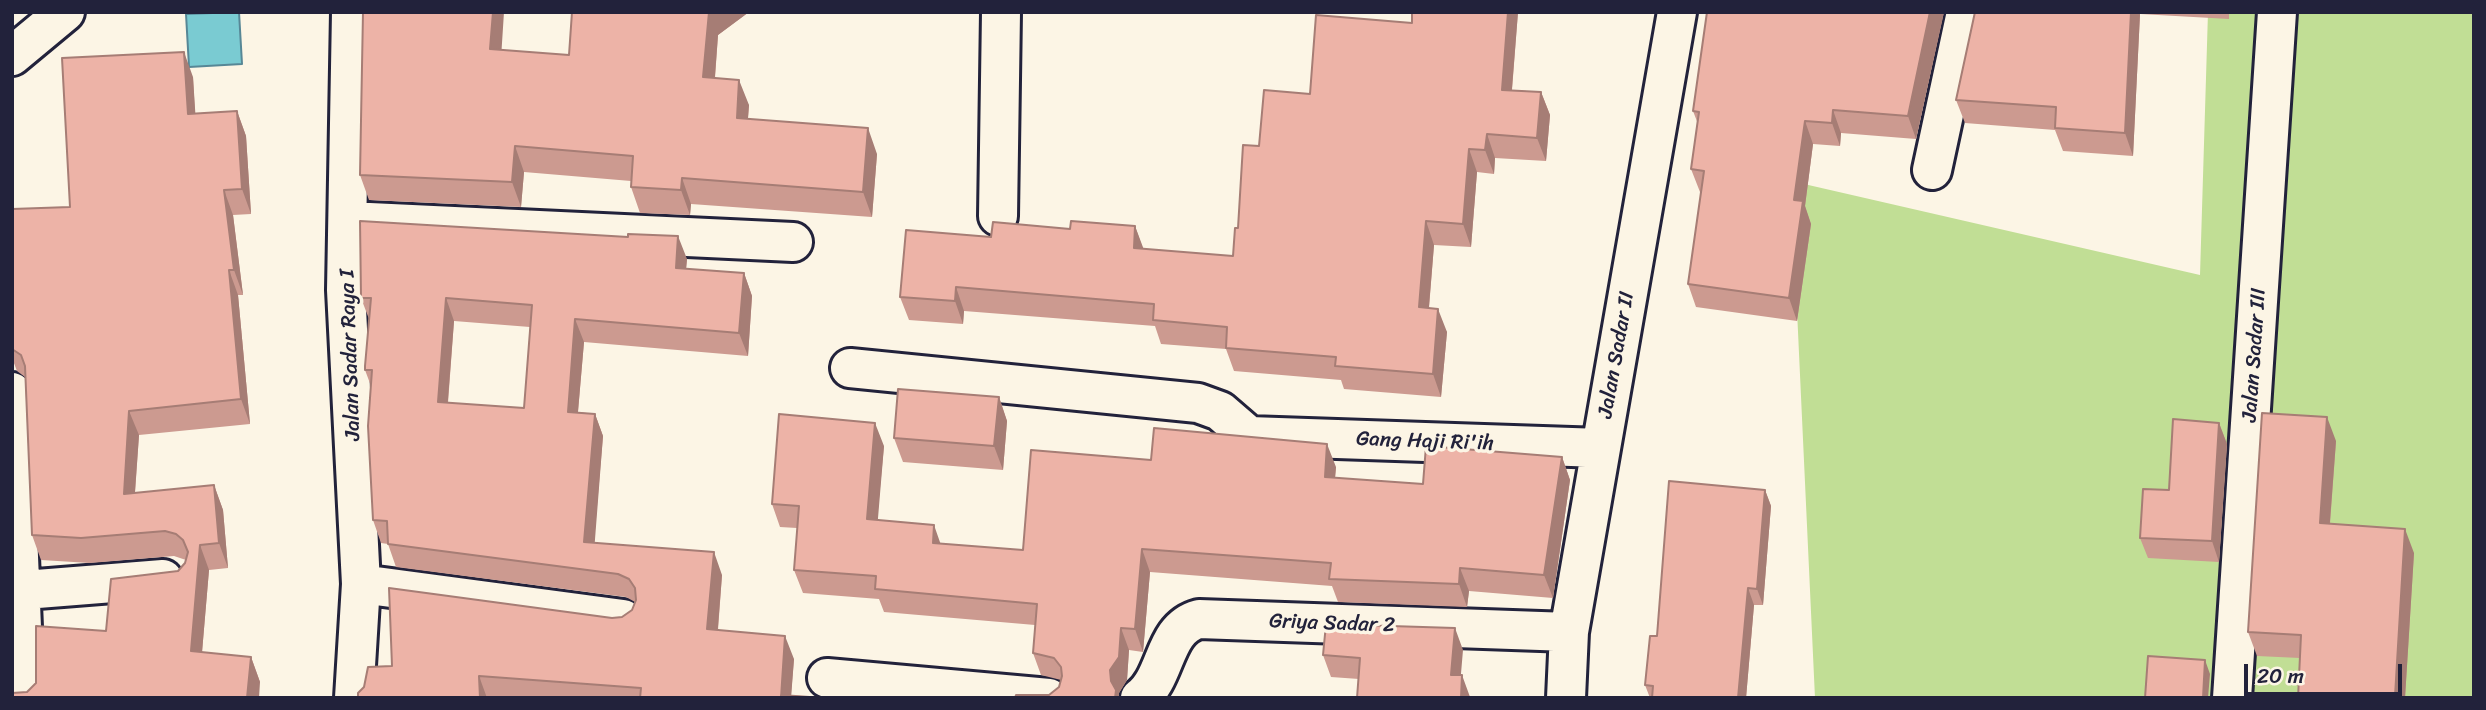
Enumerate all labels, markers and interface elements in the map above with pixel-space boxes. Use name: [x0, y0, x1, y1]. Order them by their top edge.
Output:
street label: Jalan Sadar Raya I: [335, 269, 367, 441]
street label: Jalan Sadar III: [2238, 287, 2272, 423]
street label: Jalan Sadar II: [1593, 290, 1641, 420]
street label: Gang Haji Ri'ih: [1356, 427, 1494, 457]
street label: Griya Sadar 2: [1269, 609, 1395, 639]
scale bar: [2248, 650, 2406, 694]
text: 20 m: [2257, 657, 2304, 695]

